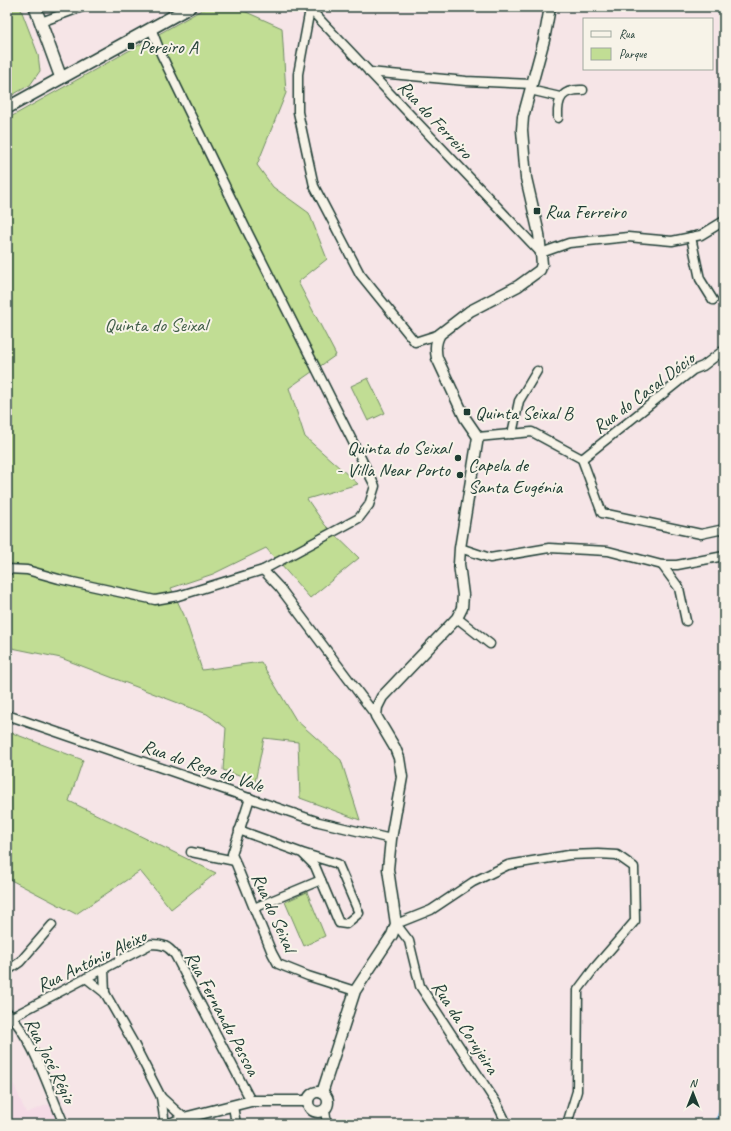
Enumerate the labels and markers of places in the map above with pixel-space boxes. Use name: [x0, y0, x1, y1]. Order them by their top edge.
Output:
place label: Pereiro A: [139, 35, 199, 59]
marker: Pereiro A: [126, 41, 136, 51]
place label: Rua Ferreiro: [545, 200, 627, 224]
marker: Rua Ferreiro: [532, 206, 542, 216]
place label: Quinta Seixal B: [475, 401, 574, 425]
marker: Quinta Seixal B: [462, 407, 472, 417]
place label: Quinta do Seixal - Villa Near Porto: [336, 436, 454, 482]
marker: Quinta do Seixal - Villa Near Porto: [453, 453, 463, 463]
place label: Capela de Santa Eugénia: [468, 453, 564, 499]
marker: Capela de Santa Eugénia: [455, 470, 465, 480]

